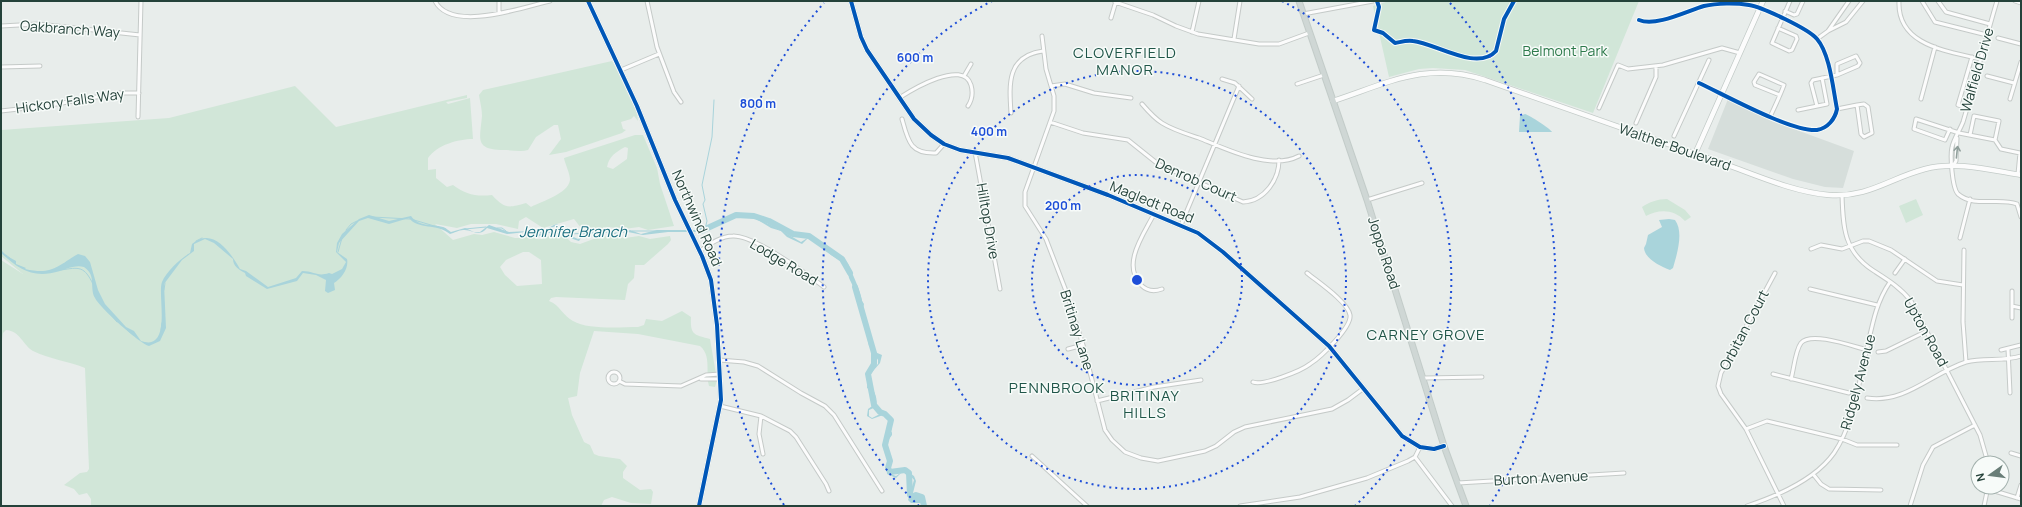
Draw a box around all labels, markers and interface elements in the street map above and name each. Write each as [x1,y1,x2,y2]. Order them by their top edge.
street label: Oakbranch Way [19,16,121,42]
street label: Walfield Drive [1955,25,1998,114]
park label: Belmont Park [1523,41,1608,60]
district label: CLOVERFIELD MANOR [1073,42,1177,80]
text: 600 m [897,49,933,66]
street label: Hickory Falls Way [14,83,126,118]
text: 800 m [740,95,776,112]
street label: Walther Boulevard [1617,118,1734,175]
text: 400 m [971,123,1007,140]
one-way arrow [1953,146,1960,159]
street label: Denrob Court [1152,153,1240,206]
street label: Northwind Road [668,167,727,269]
street label: Magledt Road [1107,176,1197,227]
street label: Hilltop Drive [972,181,1005,260]
text: 200 m [1045,197,1081,214]
street label: Joppa Road [1364,214,1405,291]
water label: Jennifer Branch [519,221,628,242]
street label: Lodge Road [747,234,822,289]
centre of rings [1130,273,1144,287]
street label: Orbitan Court [1714,286,1773,373]
street label: Britinay Lane [1056,287,1099,372]
street label: Upton Road [1900,294,1953,370]
district label: CARNEY GROVE [1367,324,1486,345]
street label: Ridgely Avenue [1836,332,1879,432]
district label: PENNBROOK [1009,377,1105,398]
district label: BRITINAY HILLS [1110,385,1180,423]
north arrow [1970,455,2010,495]
street label: Burton Avenue [1493,466,1589,489]
text: N [1972,472,1988,483]

